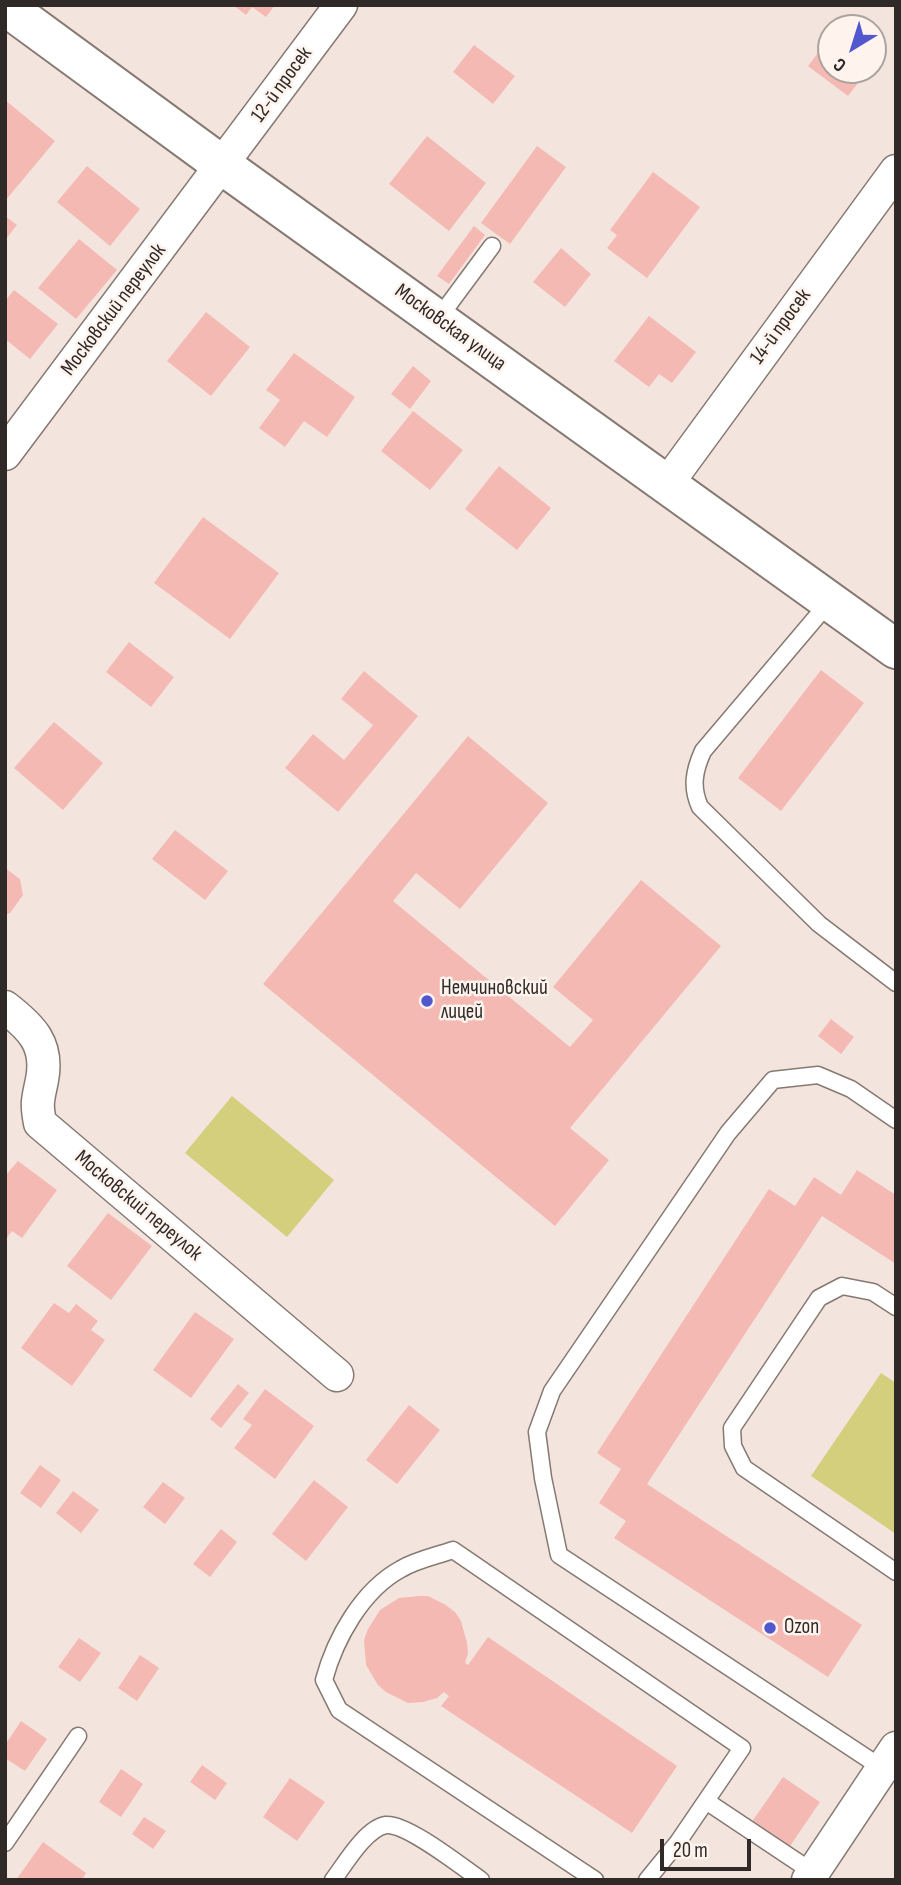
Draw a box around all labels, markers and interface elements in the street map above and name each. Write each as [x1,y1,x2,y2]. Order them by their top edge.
north arrow [817,14,887,84]
street label: 12-й просек [246,42,318,128]
text: С [829,52,851,76]
street label: Московский переулок [56,239,172,381]
street label: Московская улица [389,279,511,377]
street label: 14-й просек [745,284,817,370]
place label: Немчиновский лицей [441,976,548,1026]
marker: Немчиновский лицей [419,993,435,1009]
street label: Московский переулок [69,1145,207,1267]
place label: Ozon [784,1615,819,1641]
marker: Ozon [762,1620,778,1636]
scale bar [663,1826,754,1870]
text: 20 m [673,1838,708,1863]

